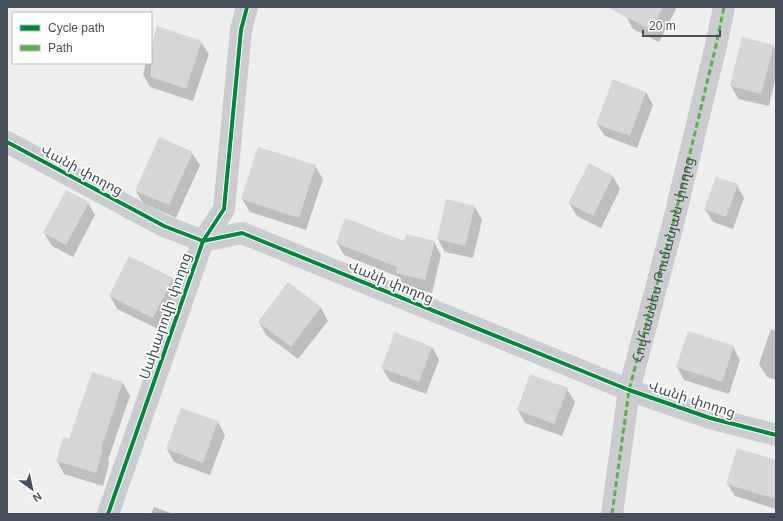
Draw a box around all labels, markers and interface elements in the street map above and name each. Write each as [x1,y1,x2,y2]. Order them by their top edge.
legend [12,12,152,64]
scale bar [643,12,720,38]
text: 20 m [649,19,676,33]
text: Cycle path [48,21,105,35]
text: Path [48,41,73,55]
street label: Վանի փողոց [38,142,126,198]
street label: Հովհաննես Թումանյան փողոց [629,155,697,364]
street label: Սախարովի փողոց [136,251,194,381]
street label: Վանի փողոց [346,258,436,306]
street label: Վանի փողոց [646,377,738,421]
north arrow [12,469,52,509]
text: N [31,490,44,505]

